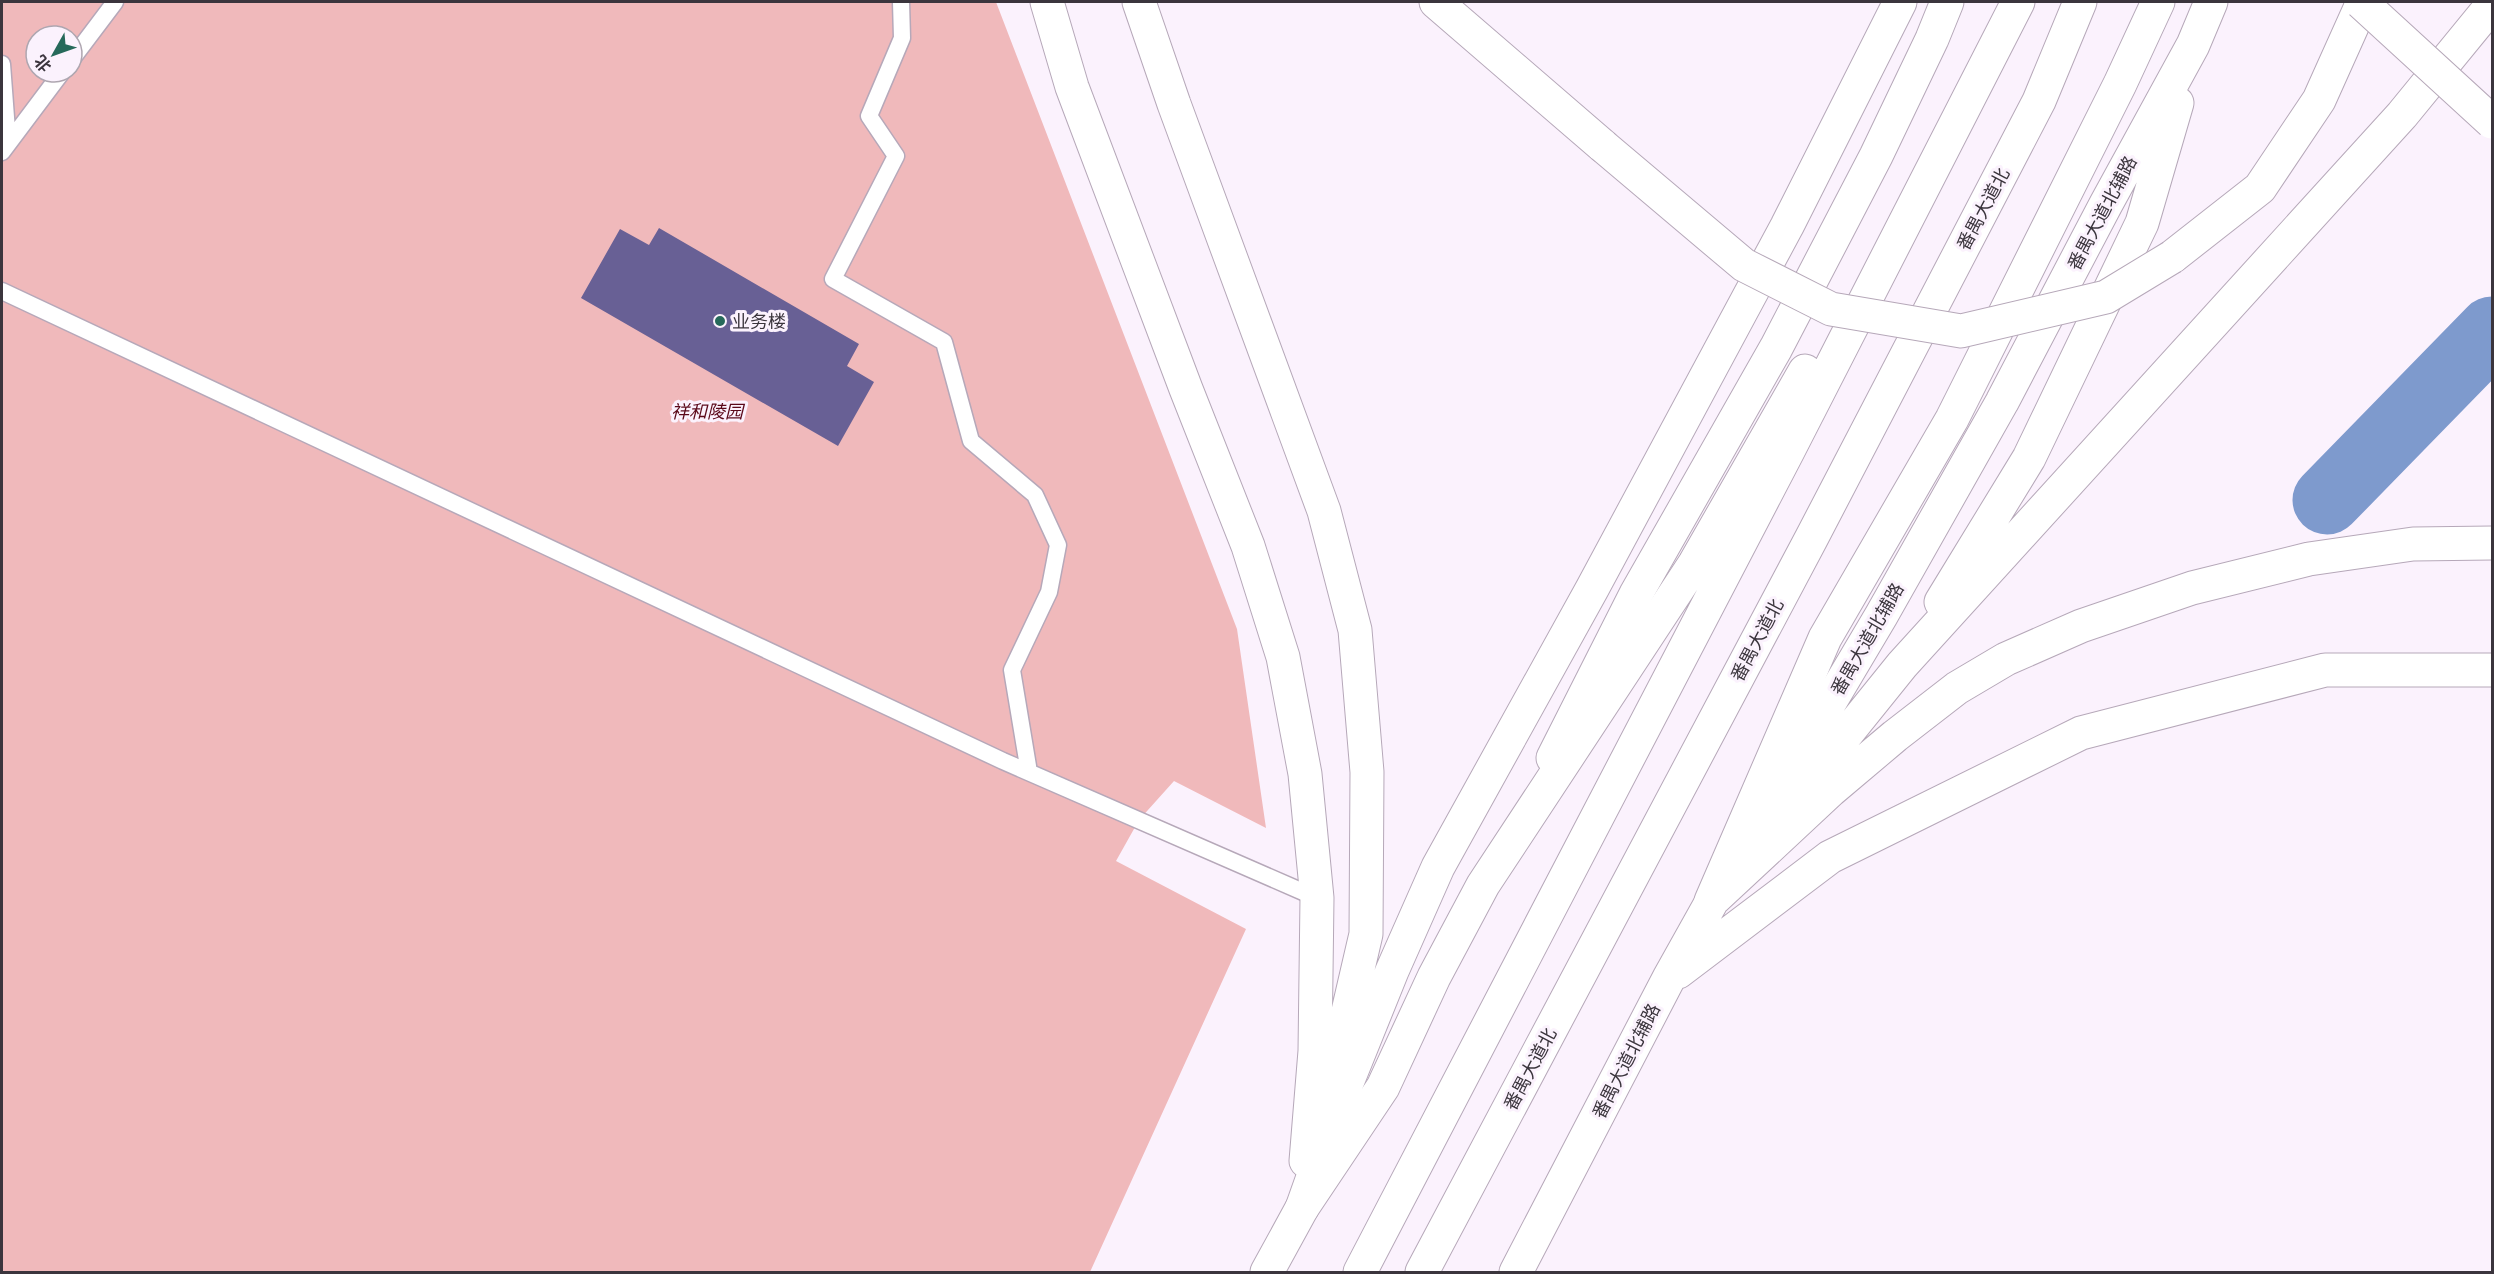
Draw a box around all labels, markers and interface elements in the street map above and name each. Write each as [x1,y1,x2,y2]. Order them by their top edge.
north arrow [24,24,84,84]
text: 北 [30,51,55,76]
street label: 番禺大道北辅路 [2062,152,2142,274]
street label: 番禺大道北 [1952,164,2014,254]
place label: 业务楼 [732,310,786,333]
marker: 业务楼 [713,314,727,328]
park label: 祥和陵园 [671,400,746,423]
street label: 番禺大道北辅路 [1826,579,1908,699]
street label: 番禺大道北 [1726,595,1788,685]
street label: 番禺大道北辅路 [1587,1000,1665,1122]
street label: 番禺大道北 [1499,1024,1561,1114]

